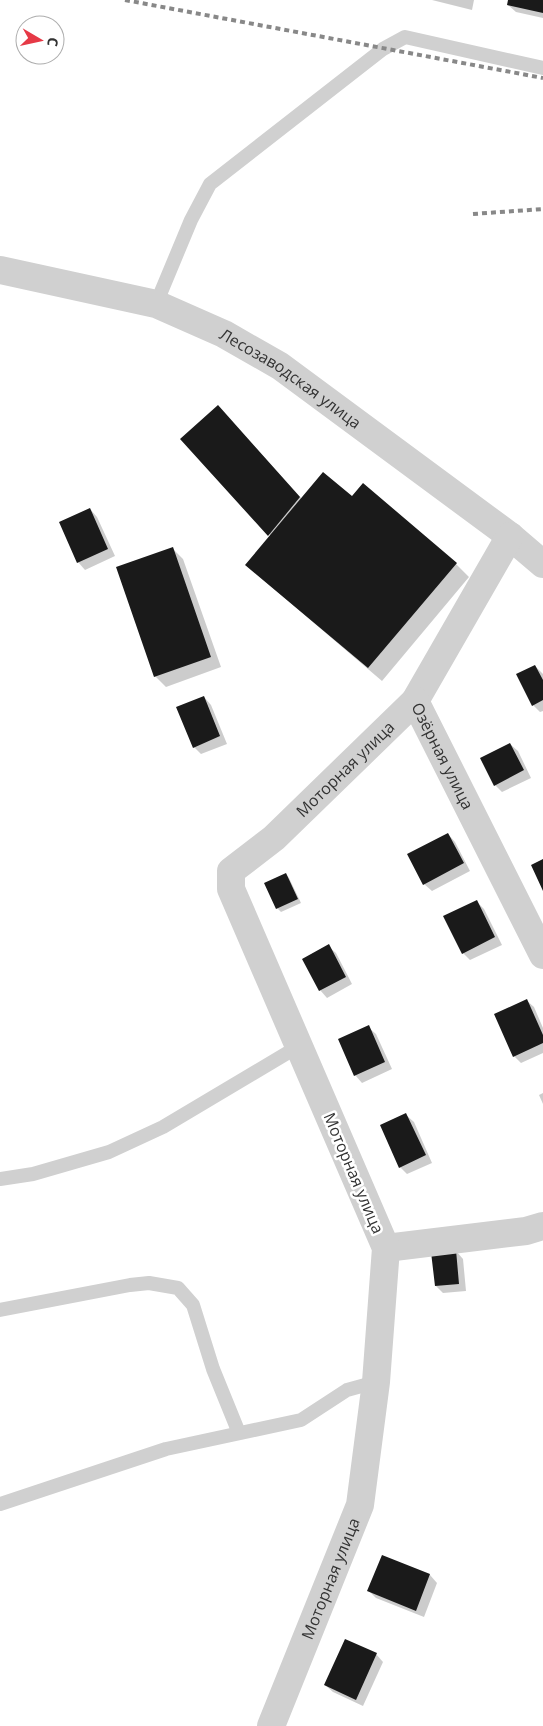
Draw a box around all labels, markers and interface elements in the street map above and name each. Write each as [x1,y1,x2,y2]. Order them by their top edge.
north arrow [15,15,65,65]
text: С [43,36,63,48]
street label: Лесозаводская улица [216,323,366,433]
street label: Озёрная улица [407,699,479,813]
street label: Моторная улица [291,716,399,822]
street label: Моторная улица [319,1109,389,1237]
street label: Моторная улица [296,1514,365,1643]

